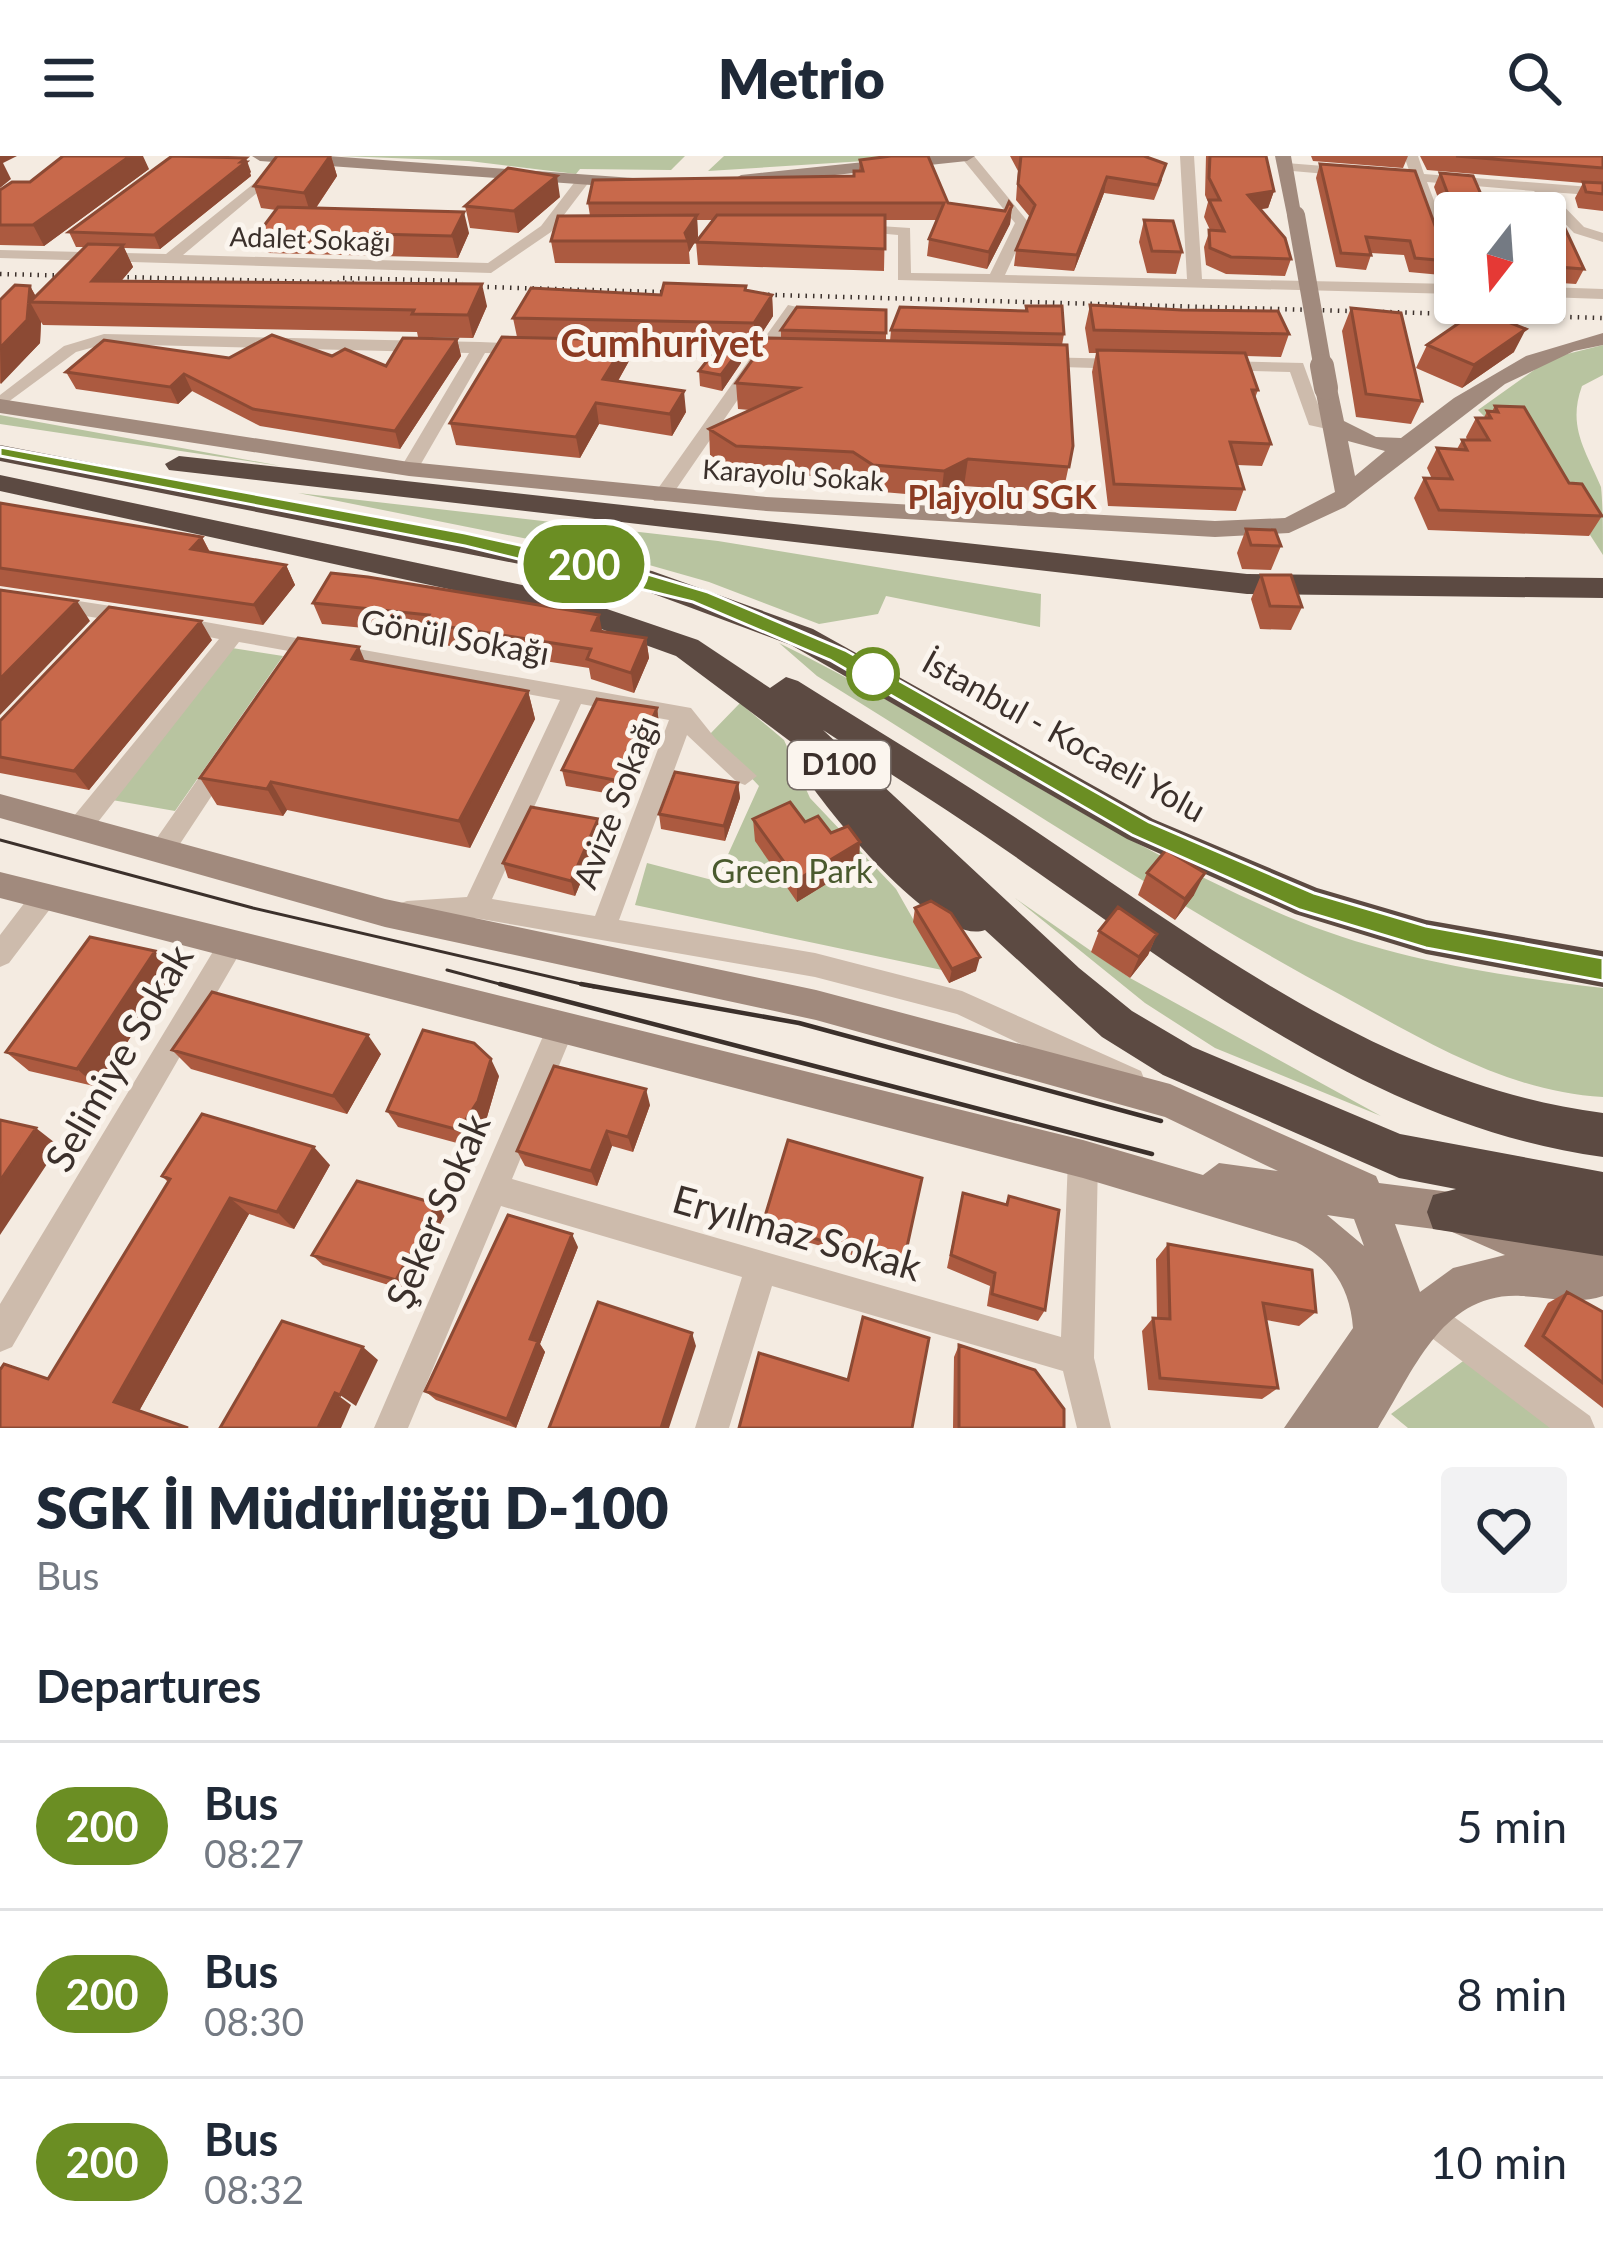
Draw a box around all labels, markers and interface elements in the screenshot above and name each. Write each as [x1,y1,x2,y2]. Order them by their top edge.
icon: menu [36,45,102,111]
icon: search [1501,45,1567,111]
text: Metrio [718,46,885,111]
north arrow [1434,192,1566,324]
map controls [1434,192,1566,324]
street label: Adalet Sokağı [229,219,391,258]
district label: Cumhuriyet [560,319,764,365]
street label: Karayolu Sokak [701,452,885,497]
district label: Plajyolu SGK [907,476,1097,516]
line badge: 200 [515,525,653,603]
text: 200 [547,539,621,589]
street label: Gönül Sokağı [358,600,552,672]
street label: İstanbul - Kocaeli Yolu [916,641,1213,829]
unlabelled marker [848,649,898,699]
street label: Avize Sokağı [564,710,666,893]
road number: D100 [788,741,890,789]
park label: Green Park [711,850,873,890]
street label: Selimiye Sokak [35,936,202,1179]
street label: Şeker Sokak [376,1106,499,1315]
street label: Eryılmaz Sokak [668,1175,927,1289]
button: heart [1441,1467,1567,1593]
text: SGK İl Müdürlüğü D-100 [36,1473,668,1541]
text: Bus [36,1552,99,1598]
text: Departures [36,1659,261,1713]
text: Bus [204,1776,278,1830]
text: 5 min [1456,1799,1567,1853]
text: 200 [65,1801,139,1851]
text: 08:27 [204,1830,304,1876]
text: Bus [204,1944,278,1998]
text: 8 min [1456,1967,1567,2021]
text: 200 [65,1969,139,2019]
text: 08:30 [204,1998,304,2044]
text: Bus [204,2112,278,2166]
text: 10 min [1430,2135,1567,2189]
text: 200 [65,2137,139,2187]
text: 08:32 [204,2166,304,2212]

